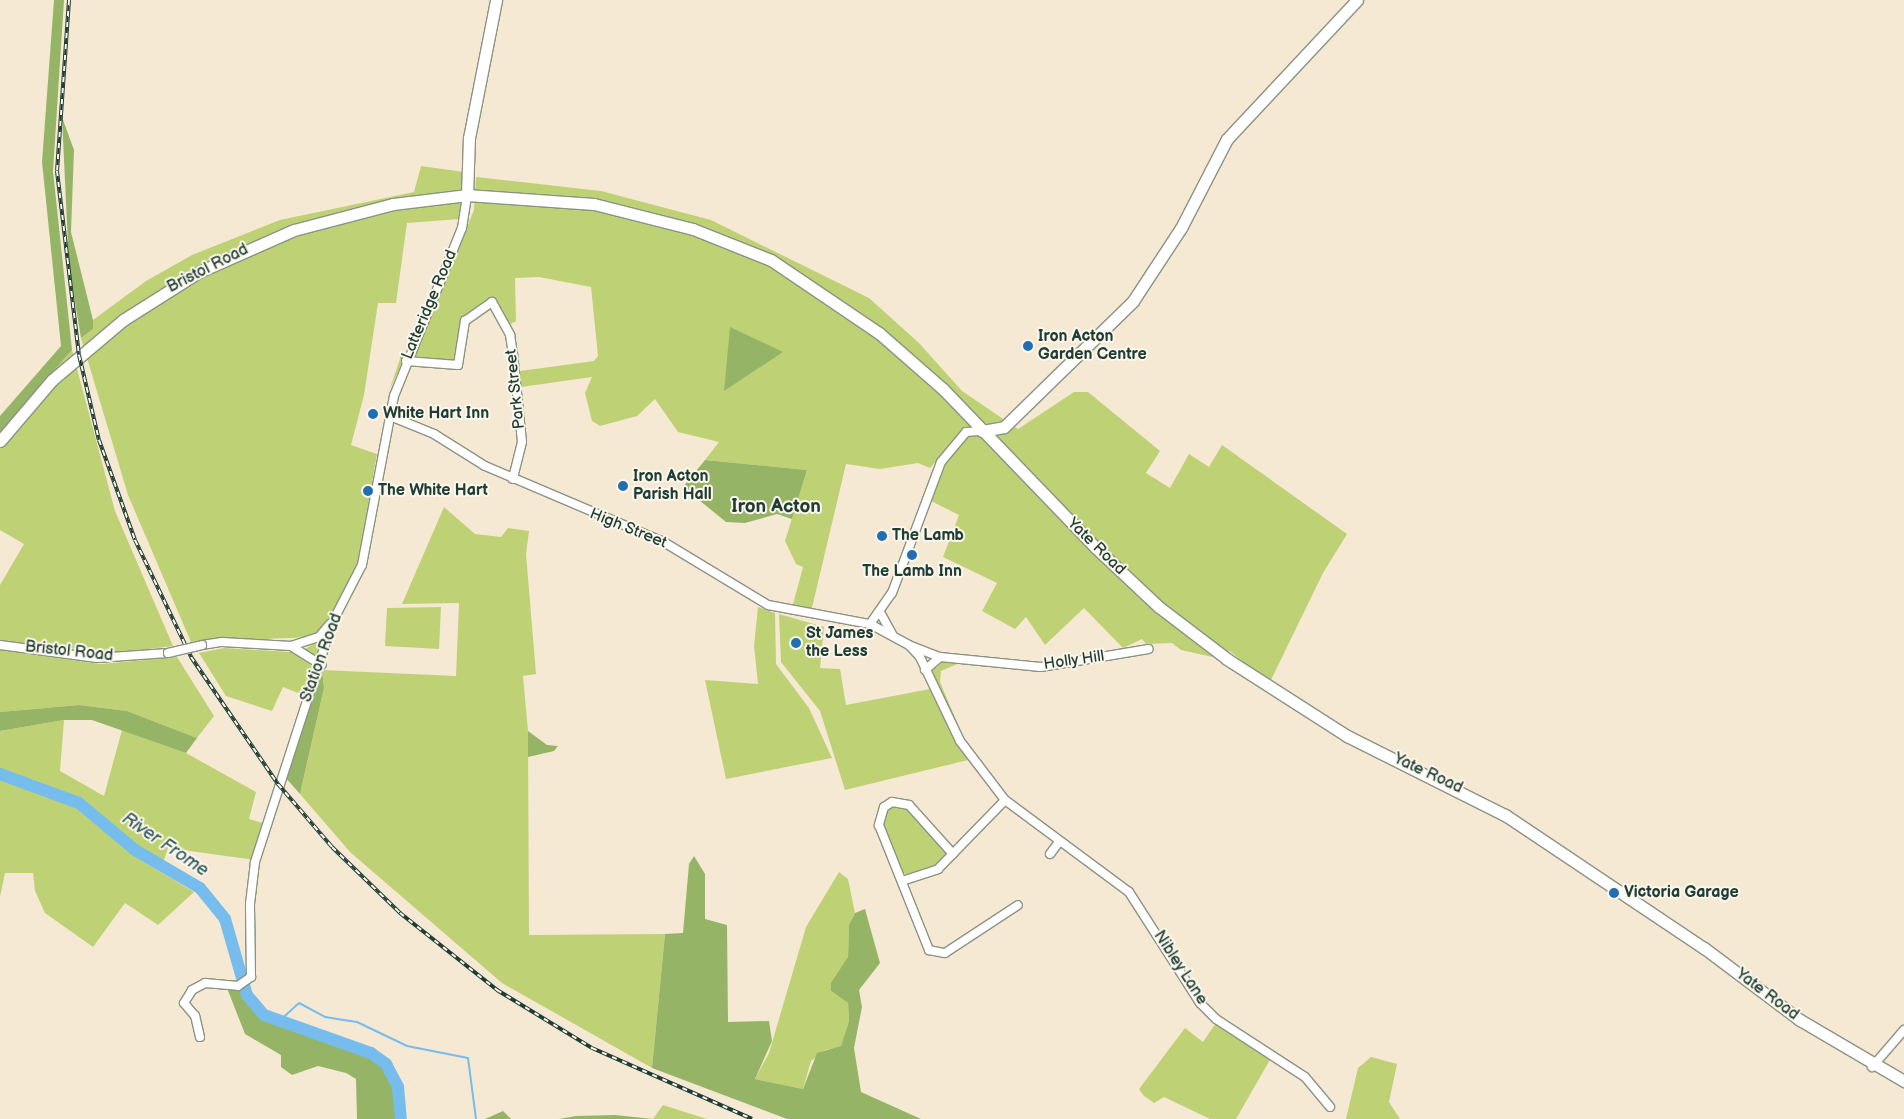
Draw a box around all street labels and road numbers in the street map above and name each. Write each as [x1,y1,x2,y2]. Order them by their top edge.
street label: Bristol Road [164,240,252,298]
street label: Latteridge Road [398,247,462,363]
street label: Park Street [502,348,530,430]
street label: High Street [586,505,670,553]
street label: Yate Road [1063,514,1129,580]
street label: Station Road [297,611,347,705]
street label: Bristol Road [24,638,114,666]
street label: Holly Hill [1042,647,1106,675]
street label: Yate Road [1390,750,1466,798]
street label: Nibley Lane [1149,927,1211,1009]
street label: Yate Road [1732,965,1802,1025]

